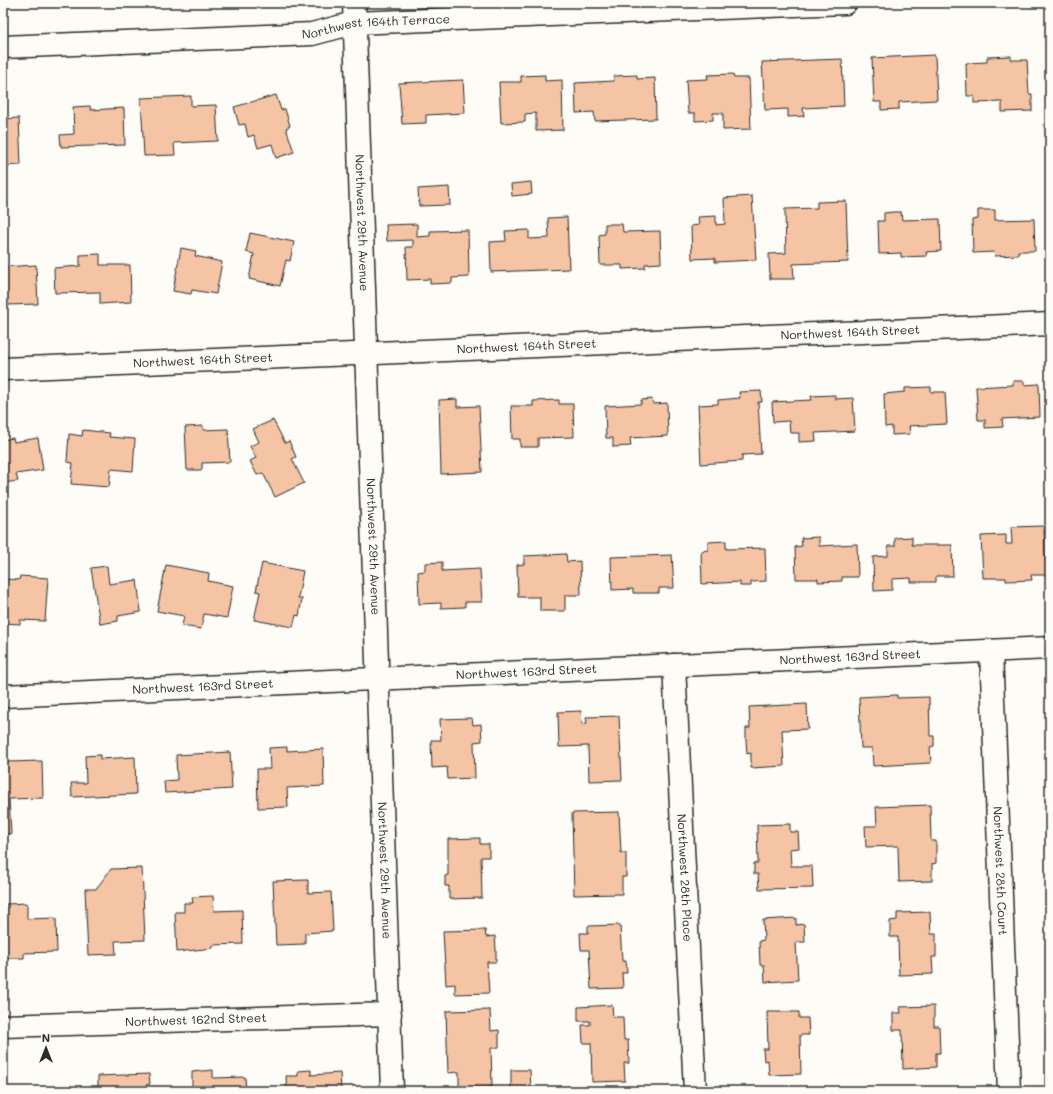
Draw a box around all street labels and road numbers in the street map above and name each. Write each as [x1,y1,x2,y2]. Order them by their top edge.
street label: Northwest 164th Terrace [302,10,450,41]
street label: Northwest 29th Avenue [352,154,373,292]
street label: Northwest 164th Street [780,321,920,343]
street label: Northwest 164th Street [456,335,597,356]
street label: Northwest 164th Street [133,348,273,370]
street label: Northwest 29th Avenue [364,478,384,615]
street label: Northwest 163rd Street [779,645,921,667]
street label: Northwest 163rd Street [456,660,597,682]
street label: Northwest 163rd Street [132,675,274,697]
street label: Northwest 29th Avenue [375,802,396,939]
street label: Northwest 28th Court [990,806,1012,936]
street label: Northwest 28th Place [674,813,697,942]
street label: Northwest 162nd Street [125,1009,267,1029]

